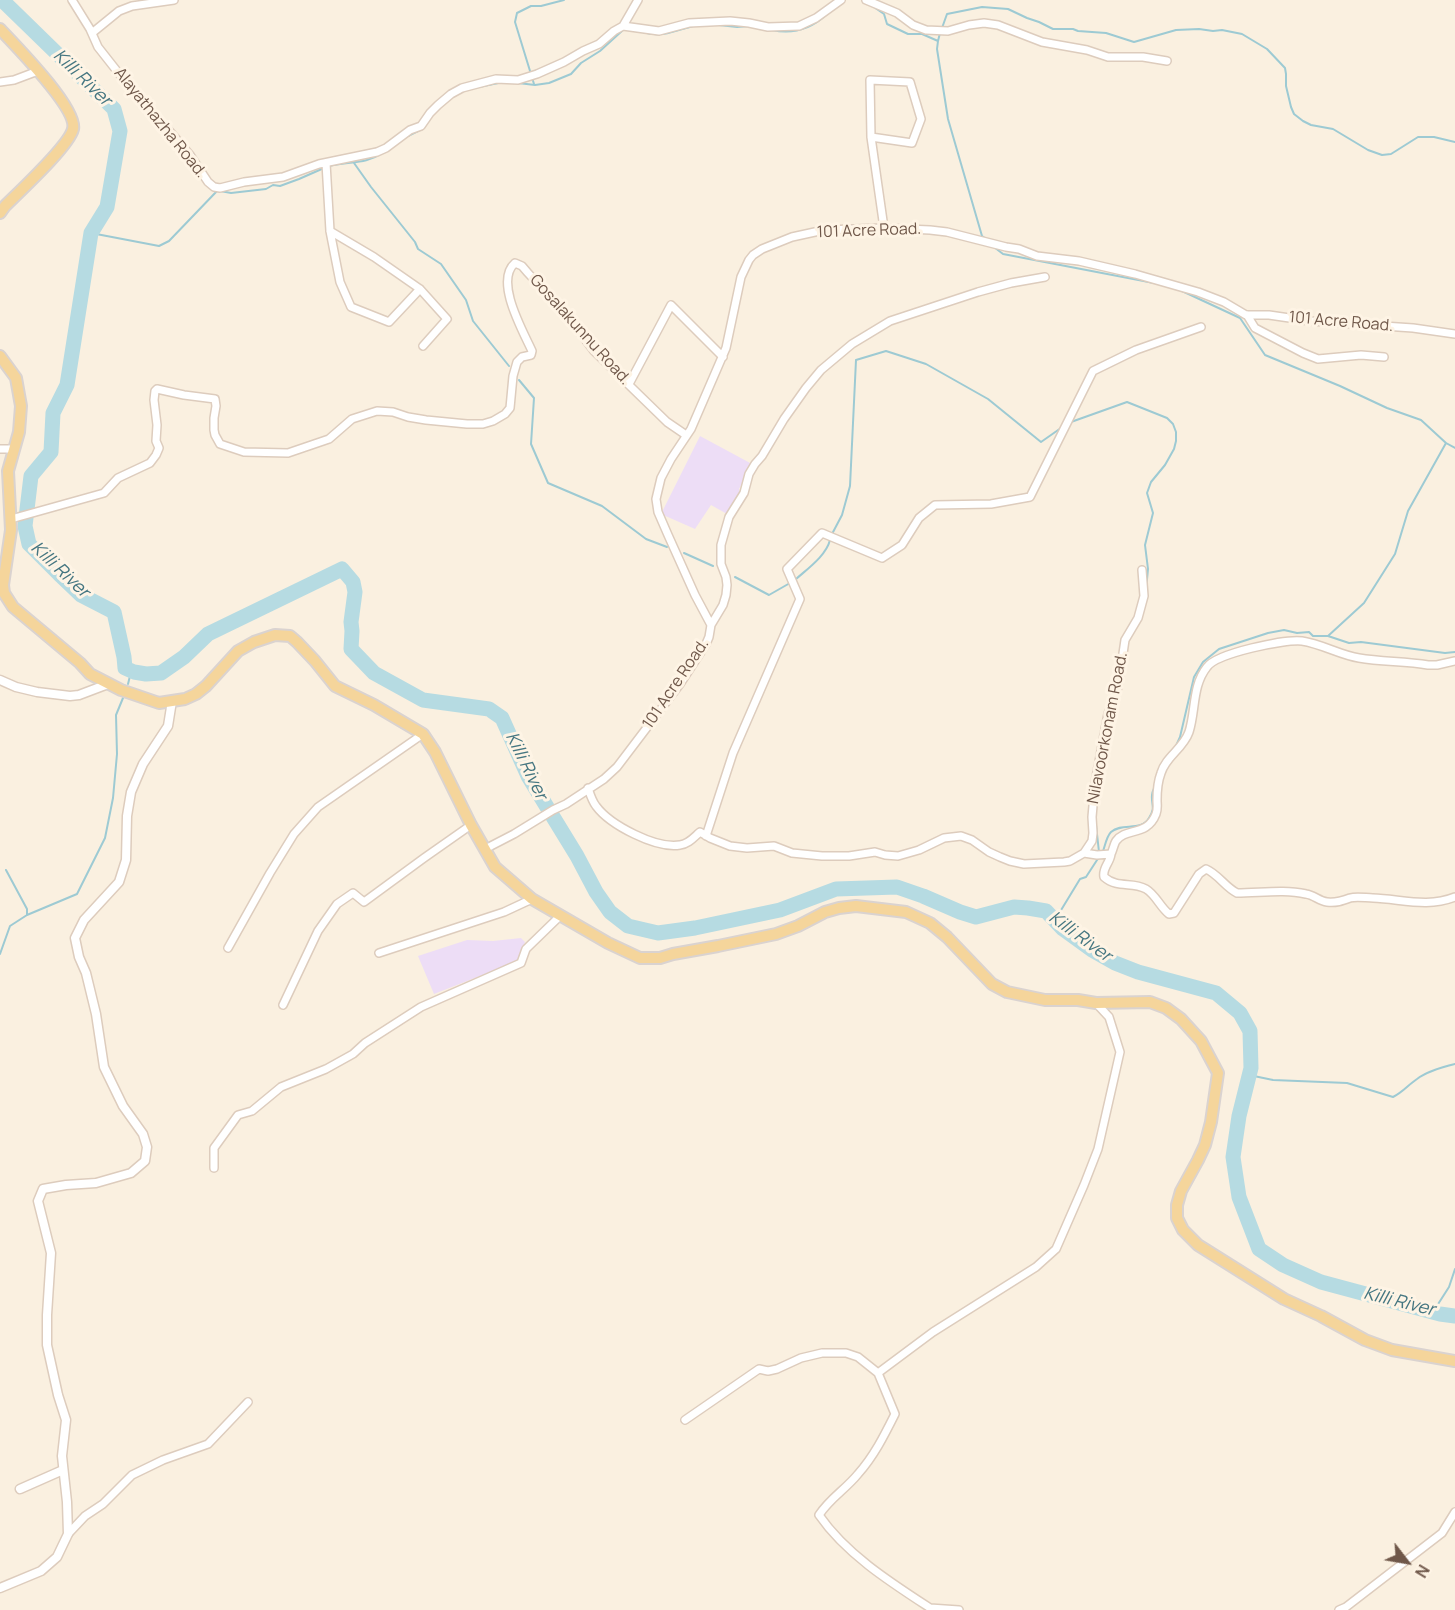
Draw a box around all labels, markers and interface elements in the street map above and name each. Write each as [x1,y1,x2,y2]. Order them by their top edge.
water label: Killi River [48,45,116,111]
street label: Alayathazha Road. [110,64,210,182]
street label: 101 Acre Road. [816,220,922,242]
street label: Gosalakunnu Road. [525,271,635,389]
street label: 101 Acre Road. [1288,308,1394,336]
water label: Killi River [26,537,94,603]
street label: 101 Acre Road. [639,635,713,733]
street label: Nilavoorkonam Road. [1084,651,1132,805]
water label: Killi River [500,729,552,803]
water label: Killi River [1044,907,1116,967]
water label: Killi River [1361,1283,1437,1321]
north arrow [1377,1532,1437,1592]
text: N [1410,1561,1435,1582]

